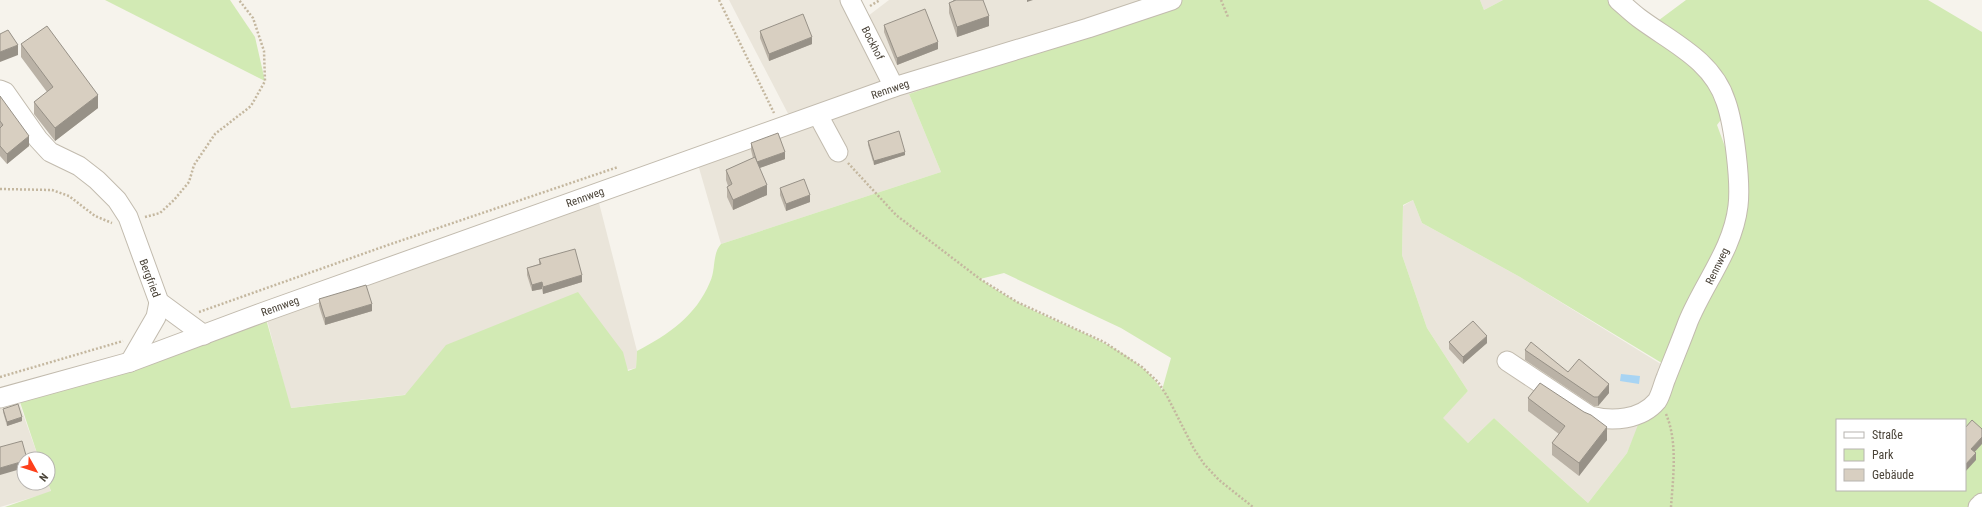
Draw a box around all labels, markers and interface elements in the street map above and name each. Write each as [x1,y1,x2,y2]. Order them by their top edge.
street label: Bockhof [859,24,887,63]
street label: Rennweg [869,77,911,102]
street label: Rennweg [564,185,606,210]
street label: Rennweg [1703,246,1732,287]
street label: Bergfried [136,257,163,299]
street label: Rennweg [259,294,301,319]
legend [1836,419,1966,491]
text: Straße [1872,428,1903,442]
text: Park [1872,448,1894,462]
north arrow [16,451,56,491]
text: Gebäude [1872,468,1914,482]
text: N [36,470,51,484]

